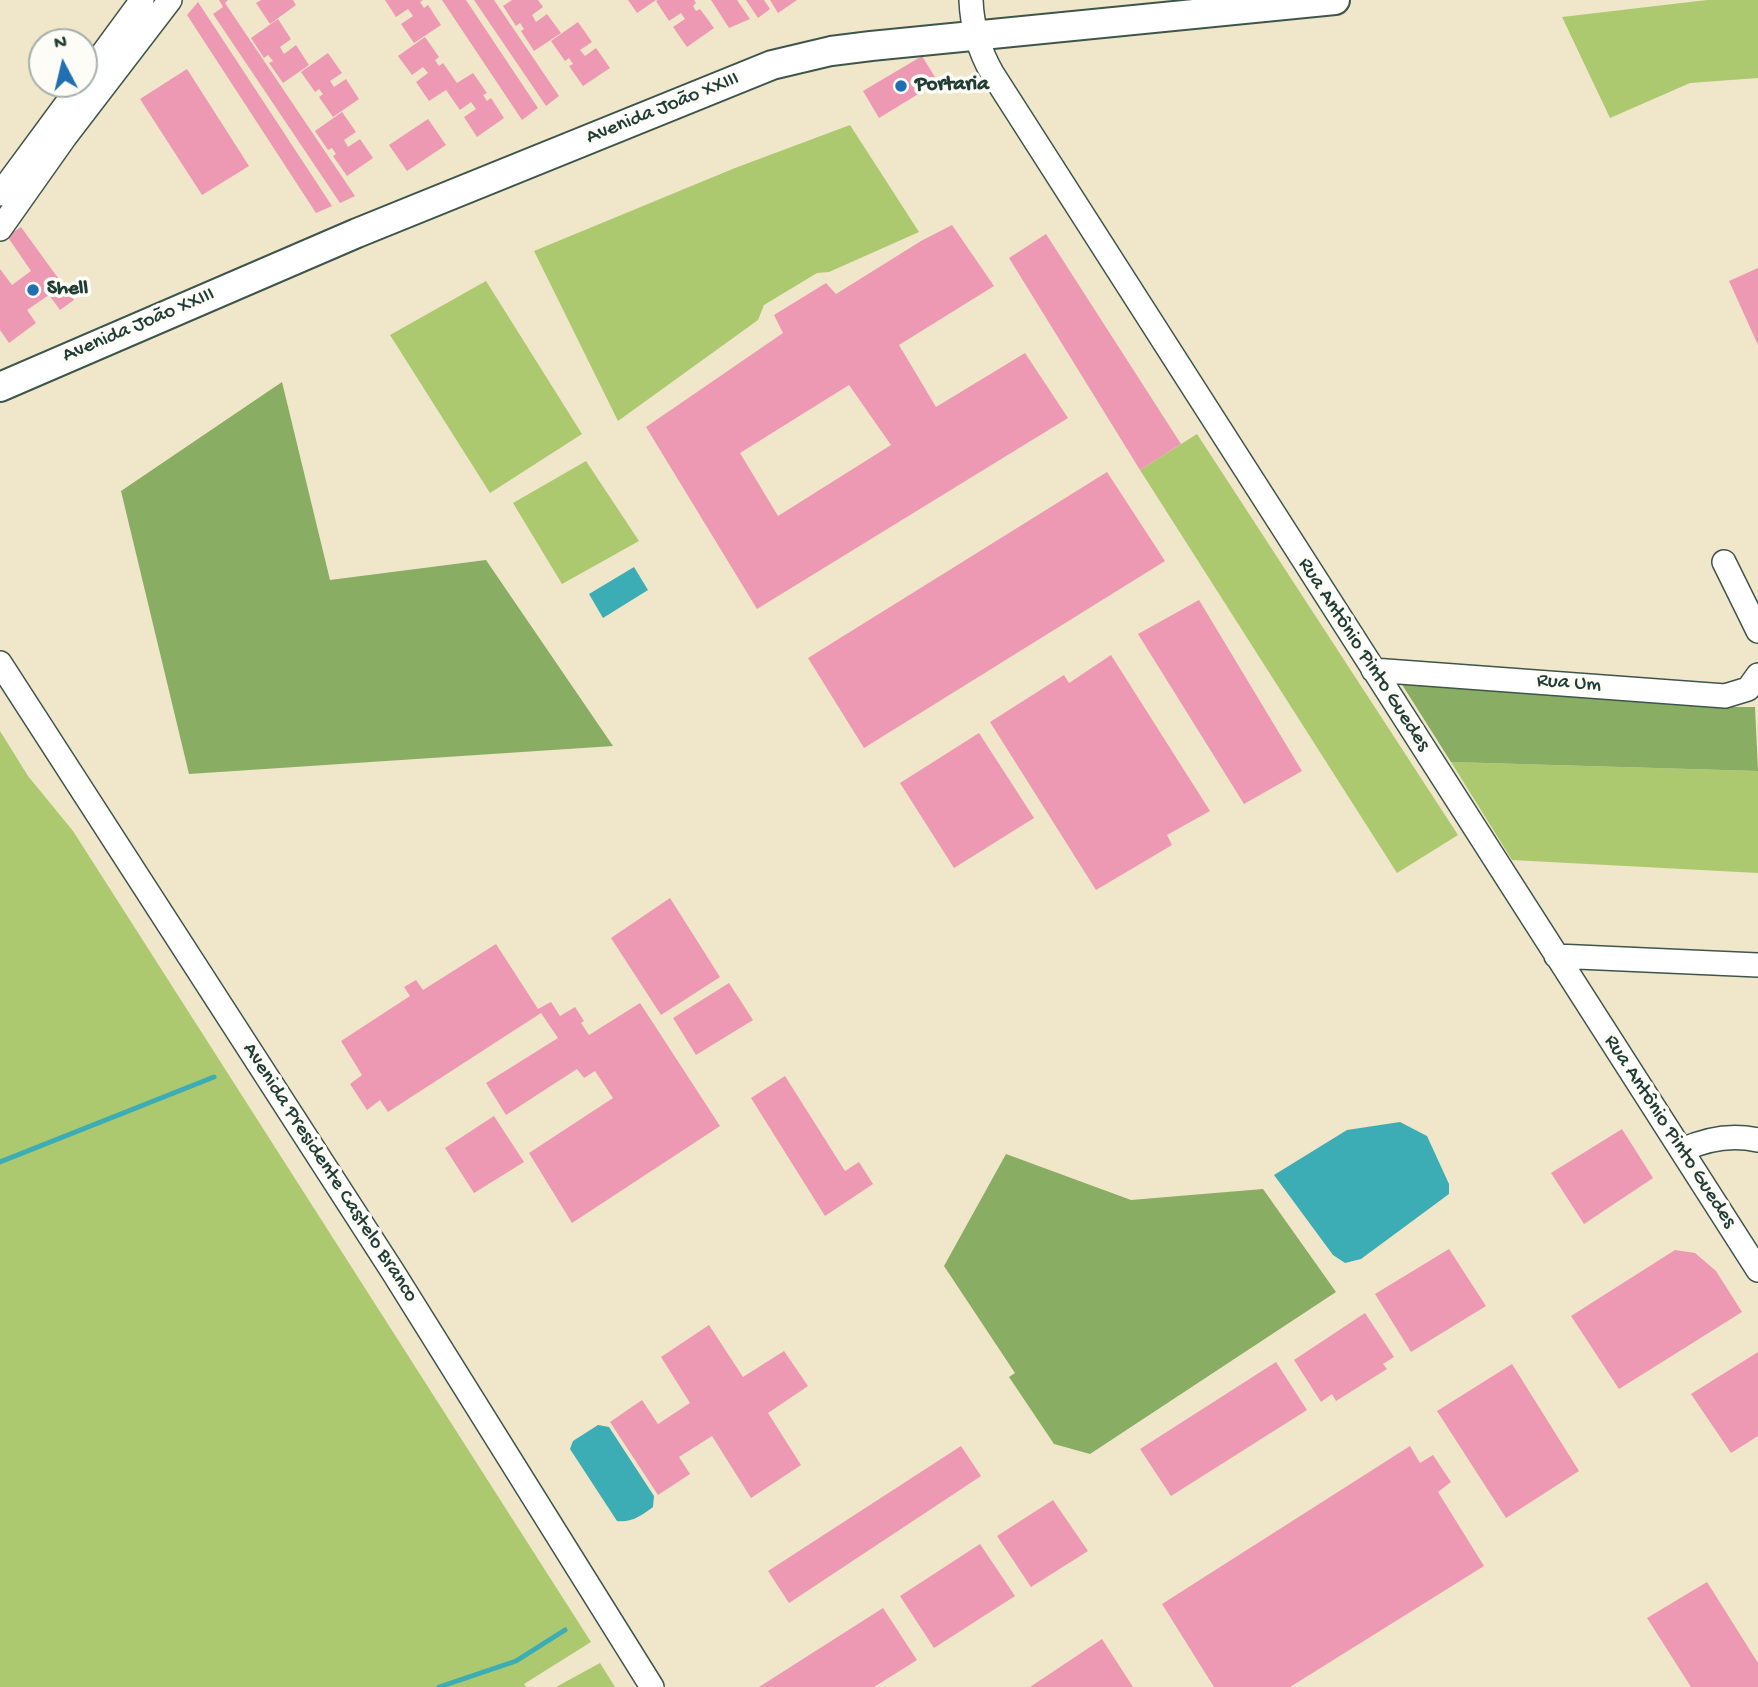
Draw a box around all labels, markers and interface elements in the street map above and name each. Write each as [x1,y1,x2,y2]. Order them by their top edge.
north arrow [28,28,98,98]
text: N [53,31,68,56]
street label: Avenida João XXIII [583,67,743,151]
place label: Portaria [915,73,989,99]
marker: Portaria [893,78,909,94]
place label: Shell [47,277,88,303]
marker: Shell [25,282,41,298]
street label: Avenida João XXIII [59,283,219,369]
street label: Rua Antônio Pinto Guedes [1291,554,1435,756]
street label: Rua Um [1536,669,1602,699]
street label: Rua Antônio Pinto Guedes [1597,1031,1741,1233]
street label: Avenida Presidente Castelo Branco [236,1039,422,1307]

